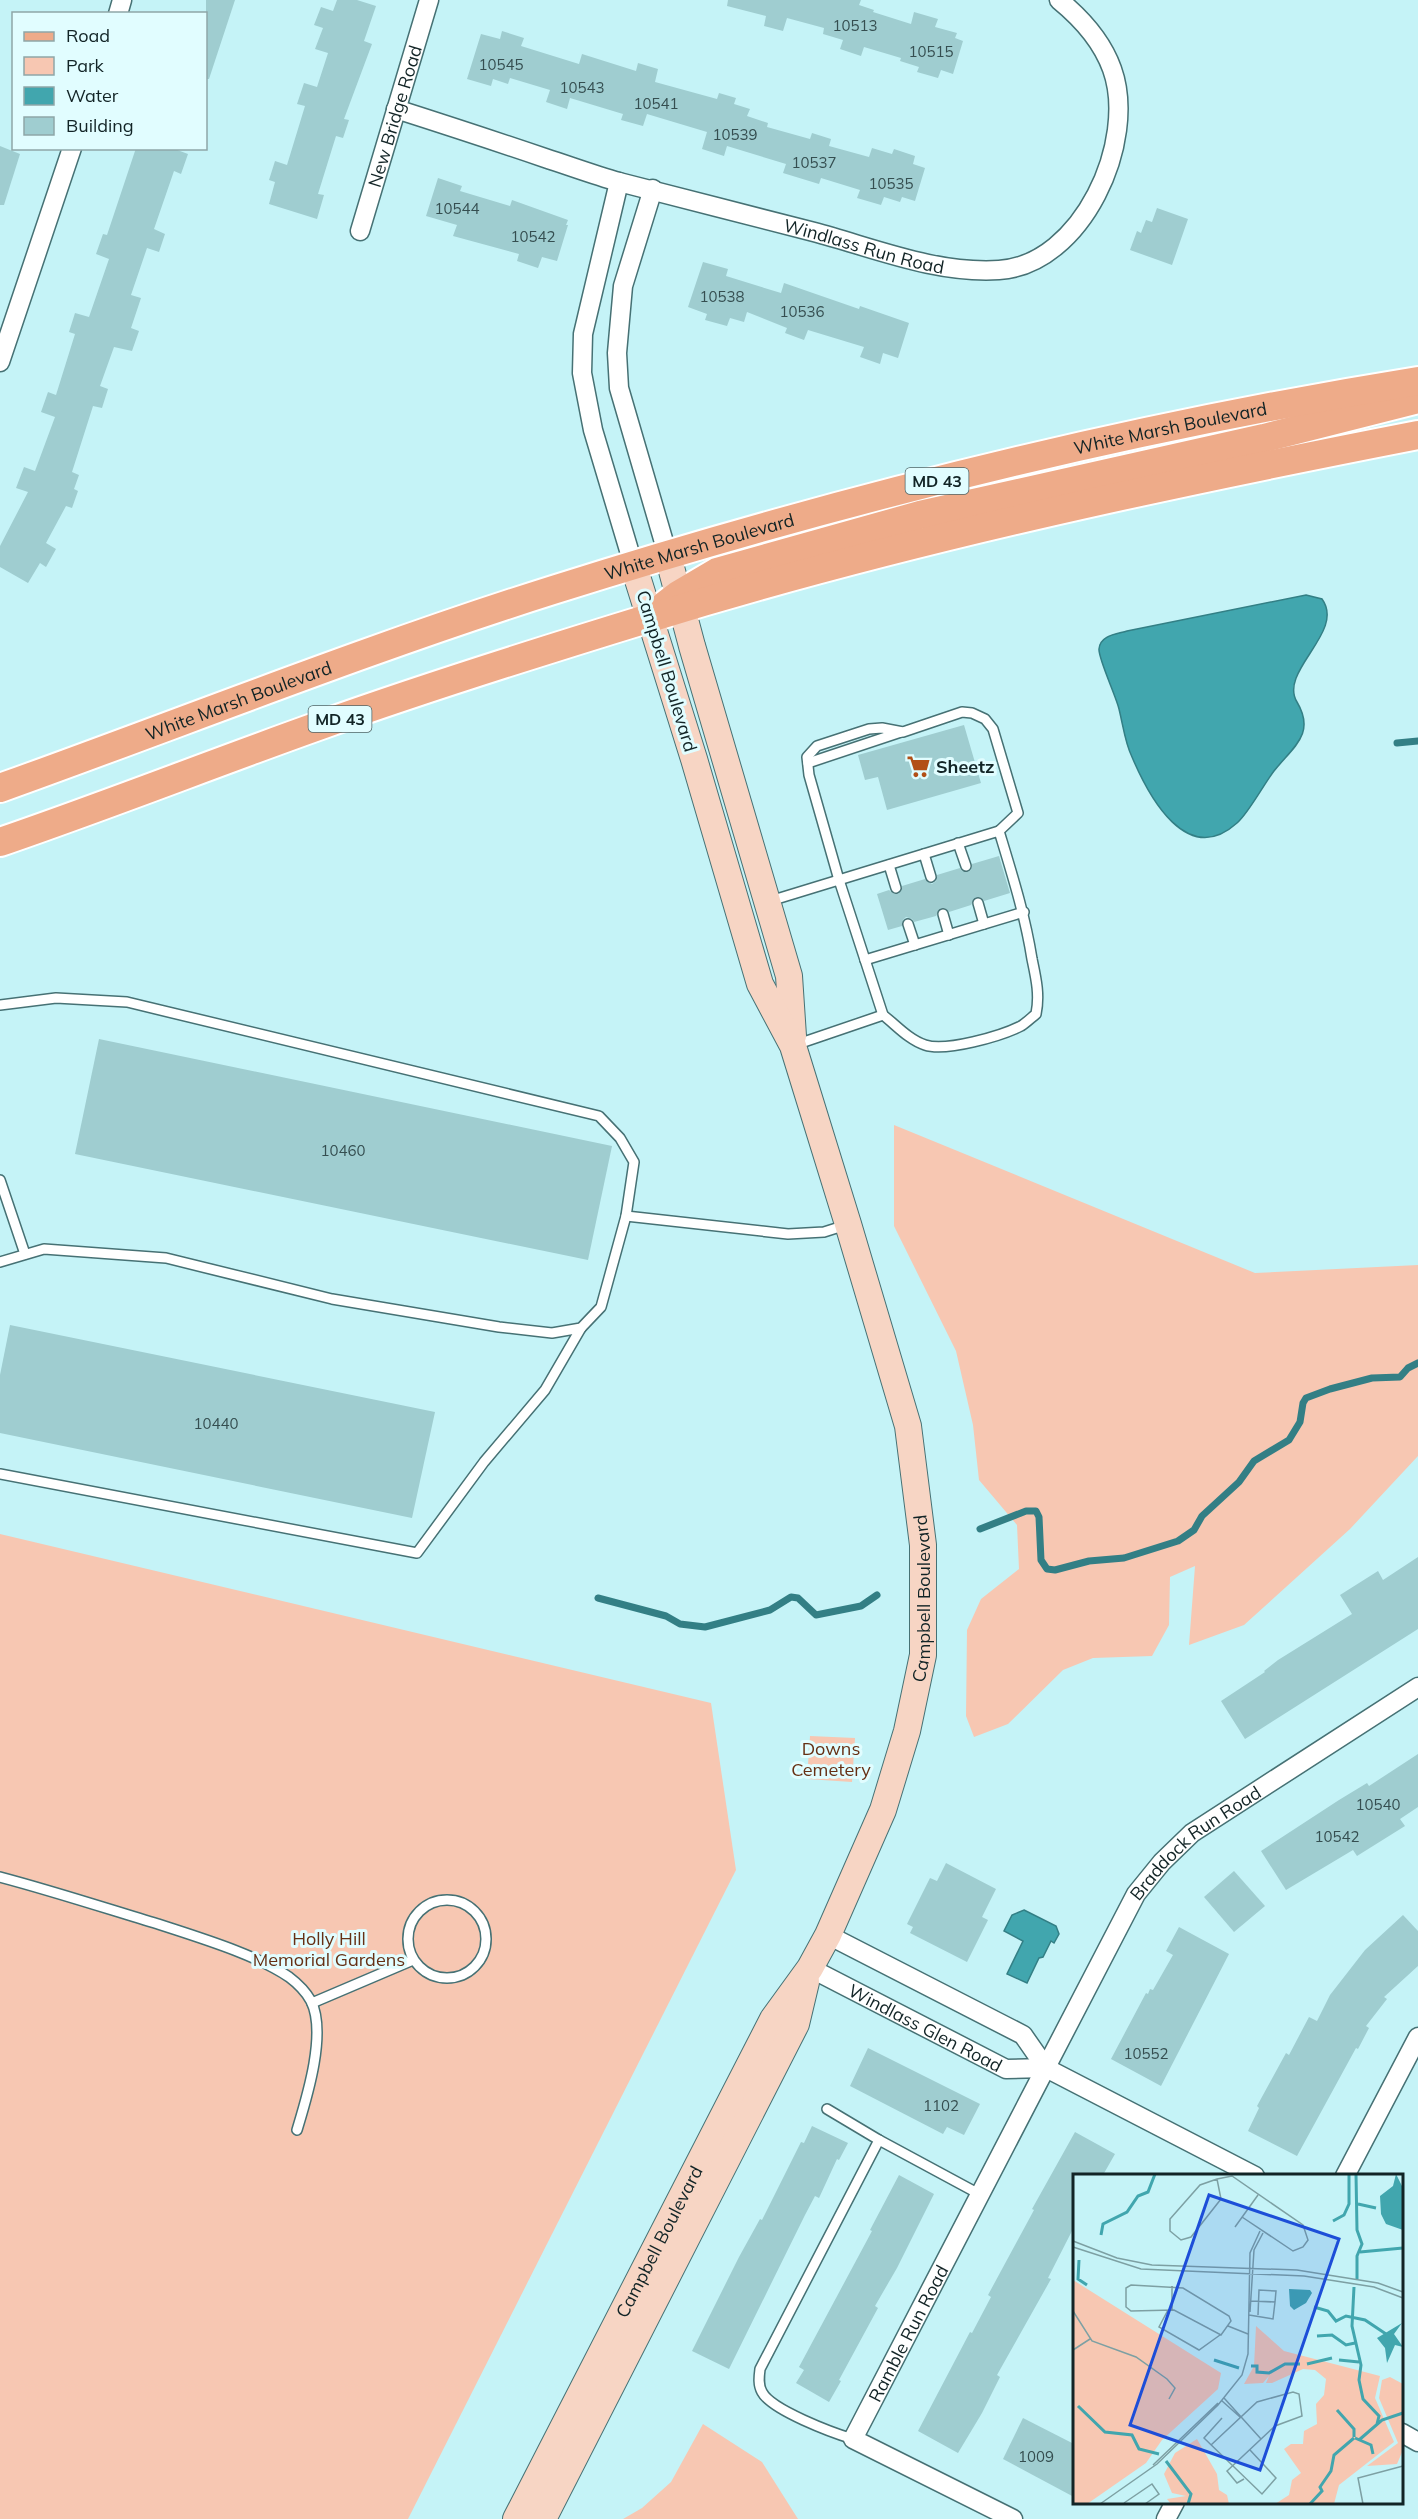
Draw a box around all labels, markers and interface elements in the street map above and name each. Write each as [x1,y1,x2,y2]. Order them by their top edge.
legend [12,12,207,150]
house number: 10513 [832,16,878,35]
text: Road [66,24,110,47]
street label: New Bridge Road [362,42,426,190]
house number: 10515 [908,42,954,61]
text: Park [66,54,105,77]
house number: 10545 [478,55,524,74]
house number: 10543 [559,78,605,97]
text: Water [66,84,119,107]
house number: 10541 [633,94,679,113]
text: Building [66,114,134,137]
house number: 10539 [712,125,758,144]
house number: 10537 [791,153,837,172]
house number: 10535 [868,174,914,193]
house number: 10544 [434,199,480,218]
street label: Windlass Run Road [781,213,946,278]
house number: 10542 [510,227,556,246]
house number: 10538 [699,287,745,306]
house number: 10536 [779,302,825,321]
street label: White Marsh Boulevard [1071,396,1269,459]
road number: MD 43 [906,468,968,494]
street label: White Marsh Boulevard [601,508,797,585]
street label: Campbell Boulevard [632,588,702,754]
street label: White Marsh Boulevard [142,655,335,745]
road number: MD 43 [308,706,372,732]
supermarket icon: Sheetz [905,753,931,779]
place label: Sheetz [936,755,994,778]
house number: 10460 [320,1141,366,1160]
house number: 10440 [193,1414,239,1433]
street label: Campbell Boulevard [906,1514,935,1684]
park label: Downs Cemetery [791,1737,871,1781]
street label: Braddock Run Road [1124,1780,1265,1905]
house number: 10540 [1355,1795,1401,1814]
house number: 10542 [1314,1827,1360,1846]
park label: Holly Hill Memorial Gardens [253,1927,405,1971]
street label: Windlass Glen Road [845,1978,1006,2077]
house number: 10552 [1123,2044,1169,2063]
house number: 1102 [923,2096,959,2115]
street label: Campbell Boulevard [610,2162,707,2321]
inset map [1073,2174,1403,2504]
street label: Ramble Run Road [863,2261,953,2406]
house number: 1009 [1018,2447,1054,2466]

